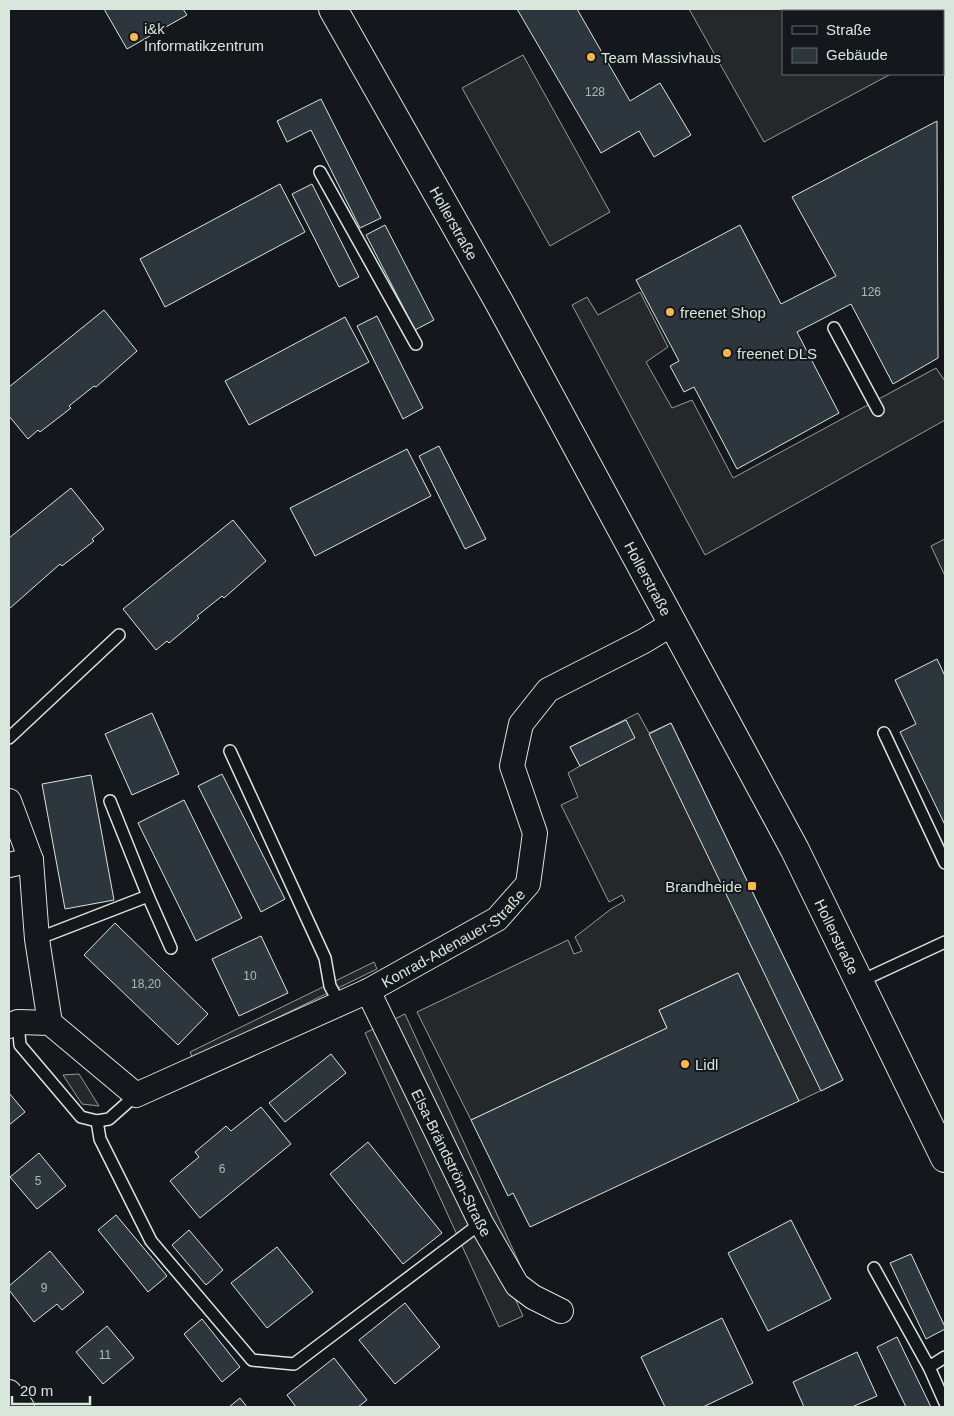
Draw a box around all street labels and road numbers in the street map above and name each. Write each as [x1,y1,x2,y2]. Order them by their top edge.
street label: Hollerstraße [427,183,482,263]
street label: Hollerstraße [621,538,675,618]
street label: Konrad-Adenauer-Straße [378,885,528,990]
street label: Hollerstraße [812,896,863,977]
street label: Elsa-Brändström-Straße [409,1086,495,1239]

